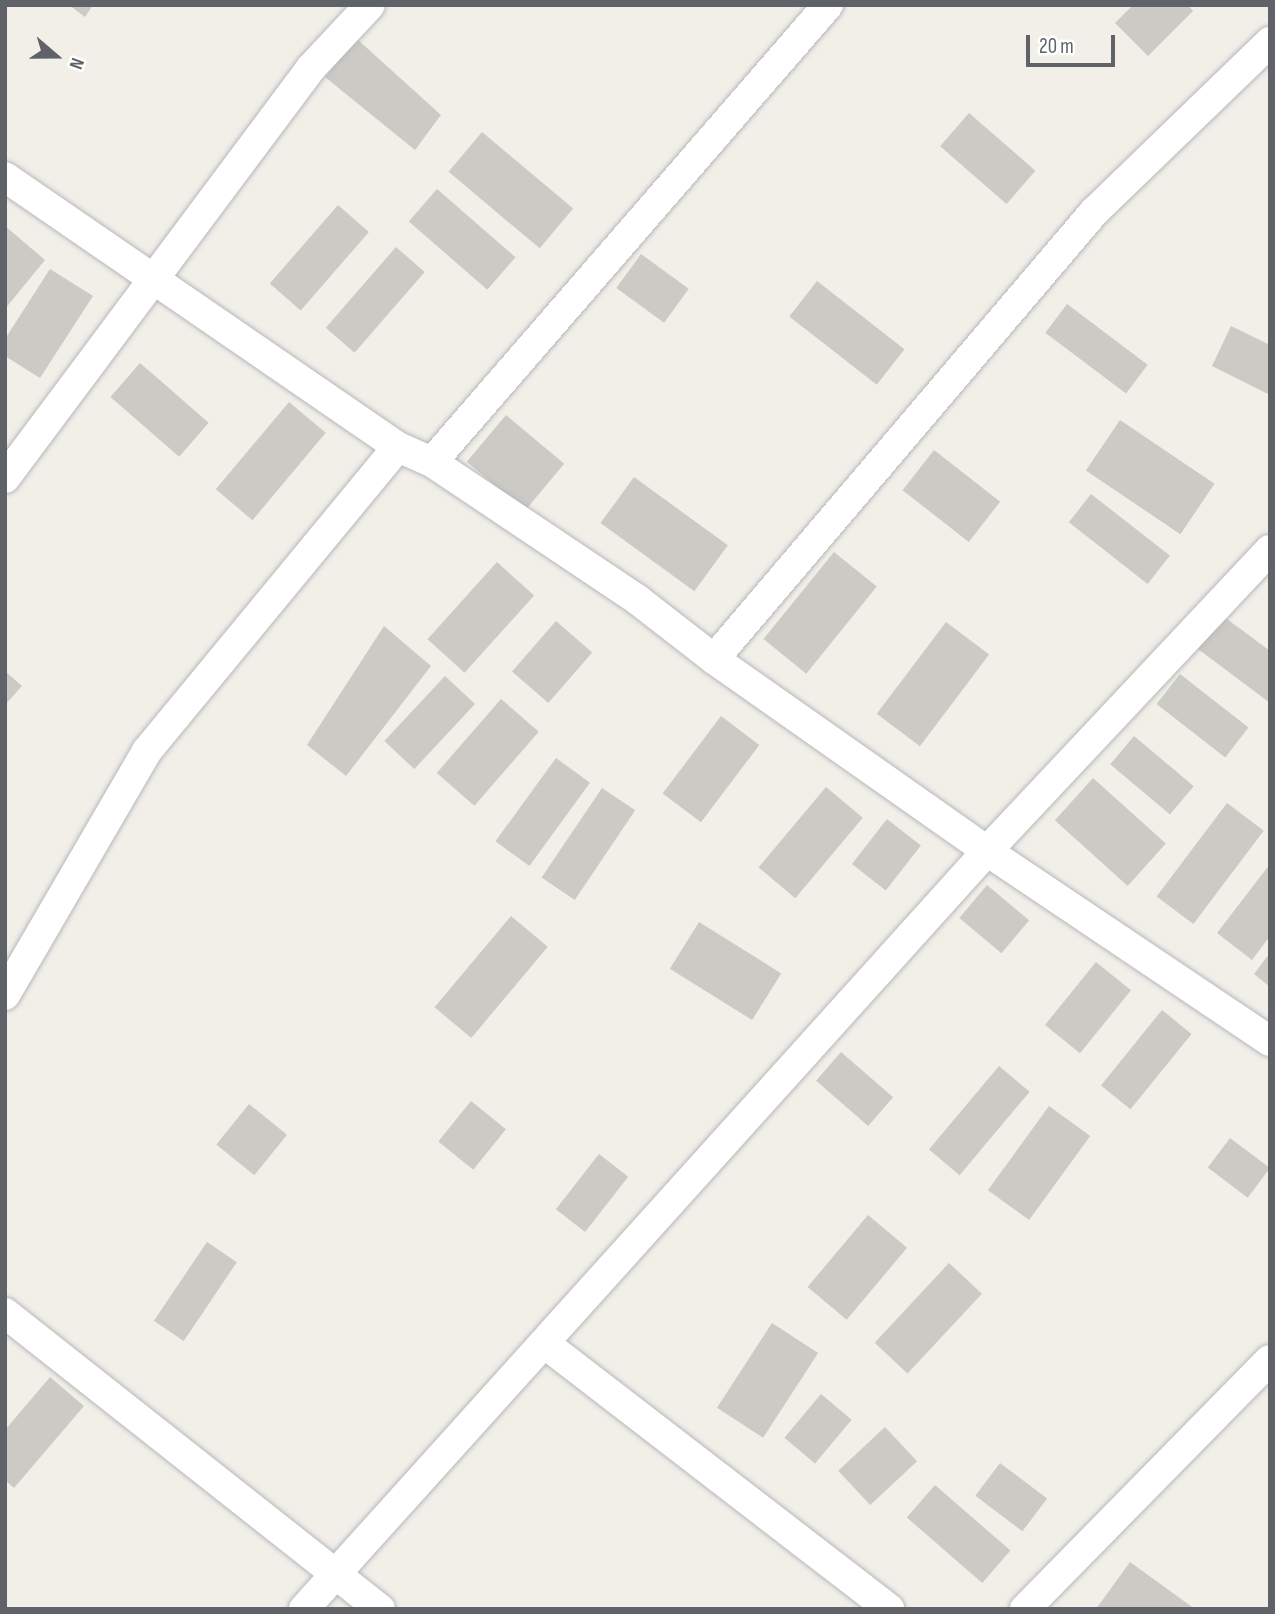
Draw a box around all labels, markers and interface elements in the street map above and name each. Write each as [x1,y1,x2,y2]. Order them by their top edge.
north arrow [21,21,91,91]
scale bar [1030,21,1119,65]
text: 20 m [1039,34,1074,59]
text: N [64,55,89,72]

